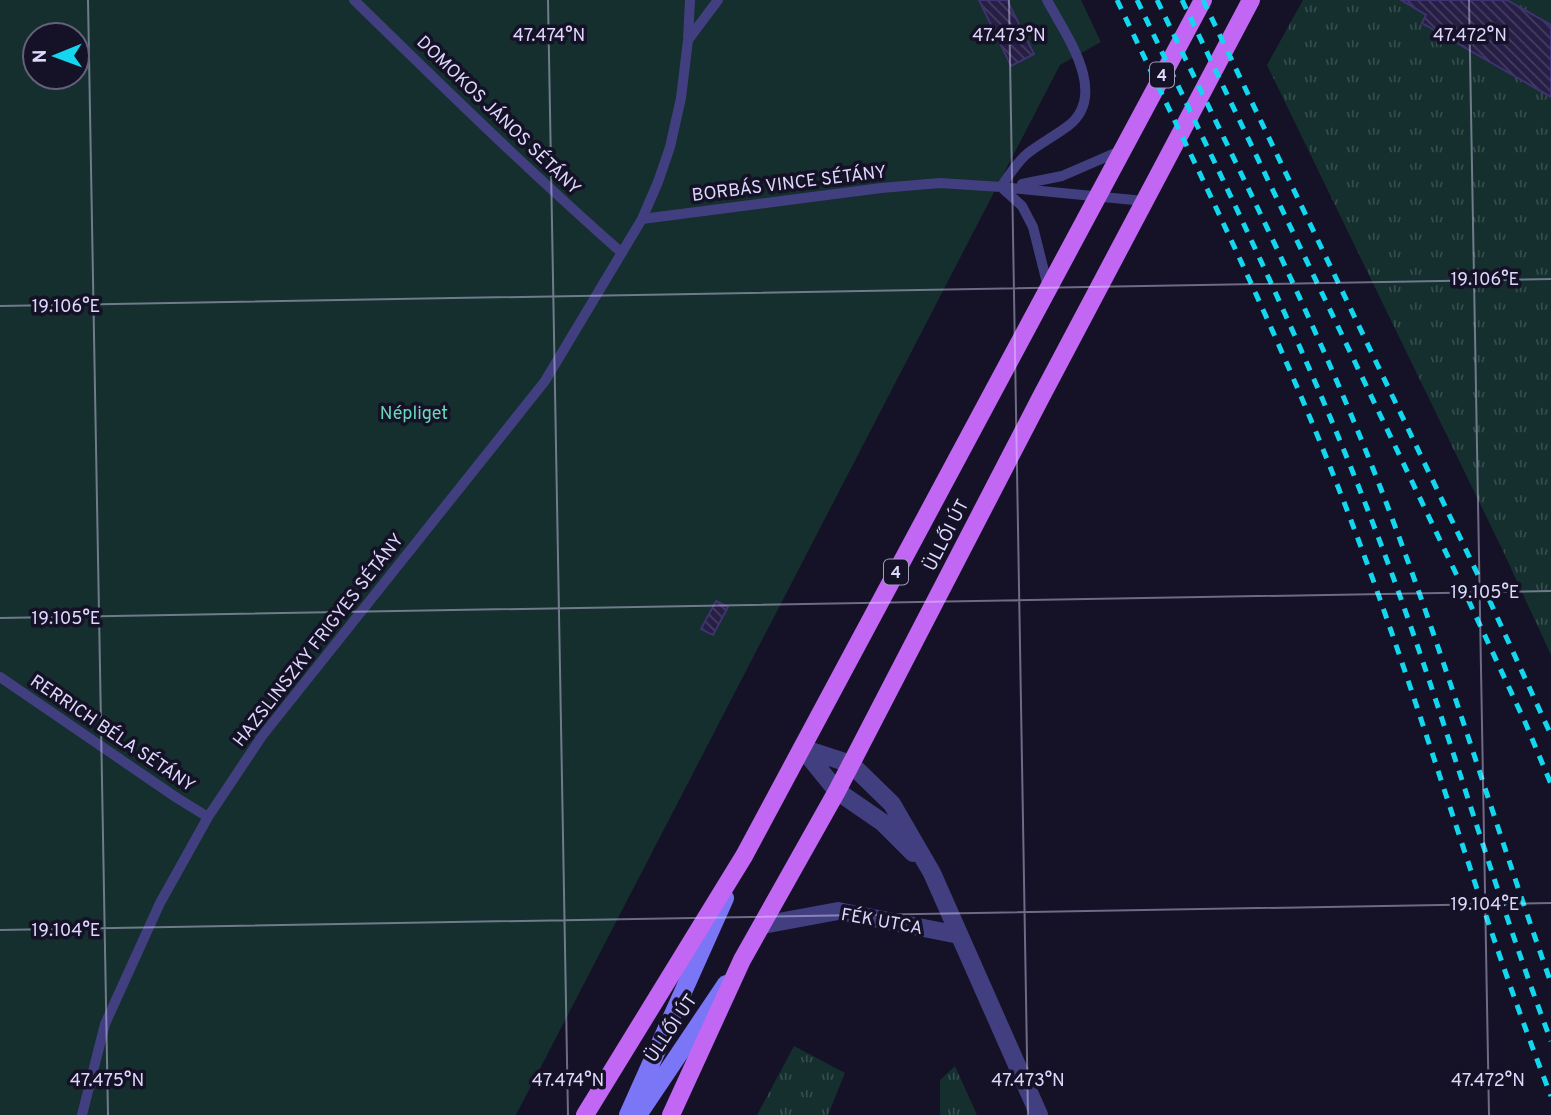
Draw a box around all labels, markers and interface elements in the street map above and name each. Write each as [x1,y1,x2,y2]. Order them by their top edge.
north arrow [21,21,91,91]
text: 47.474°N [513,25,585,48]
text: 47.473°N [972,25,1046,48]
text: 47.472°N [1433,25,1507,48]
street label: DOMOKOS JÁNOS SÉTÁNY [411,30,586,201]
text: N [29,49,53,63]
road number: 4 [1150,62,1174,88]
street label: BORBÁS VINCE SÉTÁNY [690,159,888,208]
text: 19.106°E [1451,269,1519,292]
text: 19.106°E [32,296,100,319]
park label: Népliget [380,403,448,426]
street label: ÜLLŐI ÚT [918,495,975,575]
street label: HAZSLINSZKY FRIGYES SÉTÁNY [227,528,410,752]
road number: 4 [884,559,908,584]
text: 19.105°E [1450,582,1520,605]
text: 19.105°E [31,608,101,631]
street label: RERRICH BÉLA SÉTÁNY [25,669,200,798]
text: 19.104°E [1450,894,1520,917]
street label: FÉK UTCA [839,902,925,941]
text: 19.104°E [31,920,101,943]
street label: ÜLLŐI ÚT [639,989,703,1067]
text: 47.475°N [70,1070,144,1093]
text: 47.474°N [532,1070,604,1093]
text: 47.473°N [991,1070,1065,1093]
text: 47.472°N [1451,1070,1525,1093]

